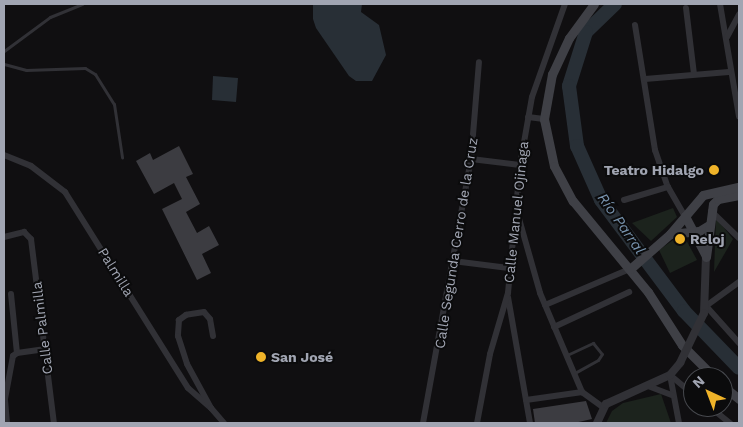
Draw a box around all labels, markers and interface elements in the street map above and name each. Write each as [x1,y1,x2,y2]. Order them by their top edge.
street label: Calle Segunda Cerro de la Cruz [431,136,481,350]
street label: Calle Manuel Ojinaga [500,140,532,284]
place label: Teatro Hidalgo [604,162,704,178]
marker: Teatro Hidalgo [708,164,720,176]
water label: Río Parral [593,190,649,258]
place label: Reloj [690,231,725,247]
marker: Reloj [674,233,686,245]
street label: Palmilla [94,245,138,299]
street label: Calle Palmilla [28,281,56,375]
place label: San José [271,349,333,365]
marker: San José [255,351,267,363]
north arrow [683,367,733,417]
text: N [689,372,708,391]

